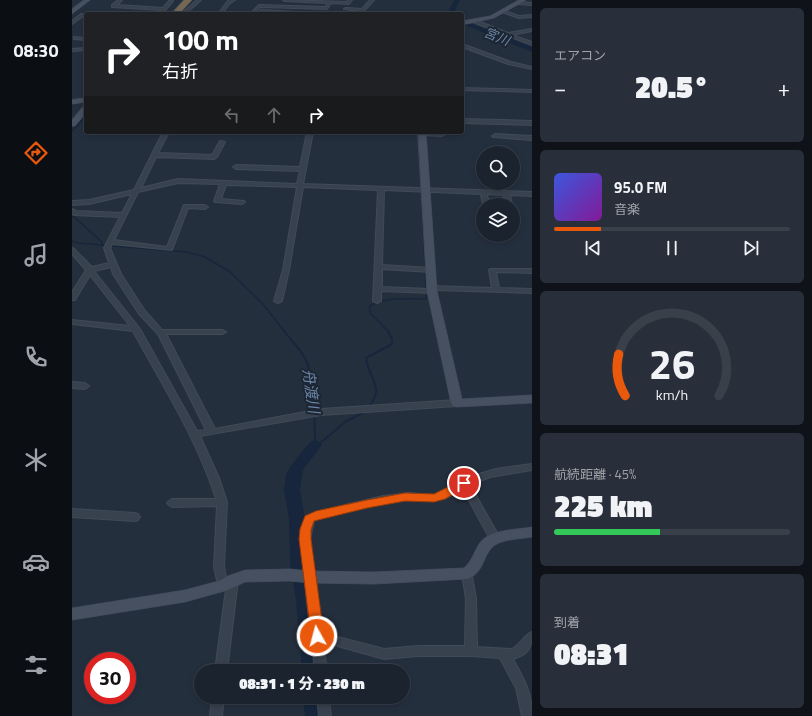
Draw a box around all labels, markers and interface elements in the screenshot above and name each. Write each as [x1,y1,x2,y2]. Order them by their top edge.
text: 100 m [162,18,239,61]
water label: 宮川 [481,22,515,51]
icon: right [96,28,148,80]
text: 08:30 [14,37,58,64]
text: エアコン [554,45,606,65]
text: 右折 [162,58,198,85]
text: 20.5° [635,64,709,110]
text: − [554,71,566,105]
text: + [778,71,790,105]
icon: left [221,104,243,126]
icon: ahead [263,104,285,126]
icon: right [305,104,327,126]
icon: directions [22,139,50,167]
map controls [476,146,520,242]
button: search [476,146,520,190]
text: 95.0 FM [614,176,667,199]
button: layers [476,198,520,242]
text: 音楽 [614,199,640,219]
icon: previous [582,237,604,259]
icon: pause [661,237,683,259]
icon: next [740,237,762,259]
icon: music [22,241,50,269]
text: 26 [649,332,695,395]
icon: phone [22,343,50,371]
water label: 舟渡川 [297,367,326,417]
text: km/h [656,384,688,406]
icon: climate [22,446,50,474]
text: 航続距離 · 45% [554,464,636,484]
pin [447,466,481,500]
icon: arrive [453,472,475,494]
text: 225 km [554,483,652,529]
icon: car [22,548,50,576]
text: 到着 [554,612,580,632]
position arrow [296,615,338,657]
text: 08:31 [554,631,629,677]
icon: filters [22,651,50,679]
speed limit sign: 30 [84,652,136,704]
text: 08:31 · 1 分 · 230 m [239,672,365,695]

